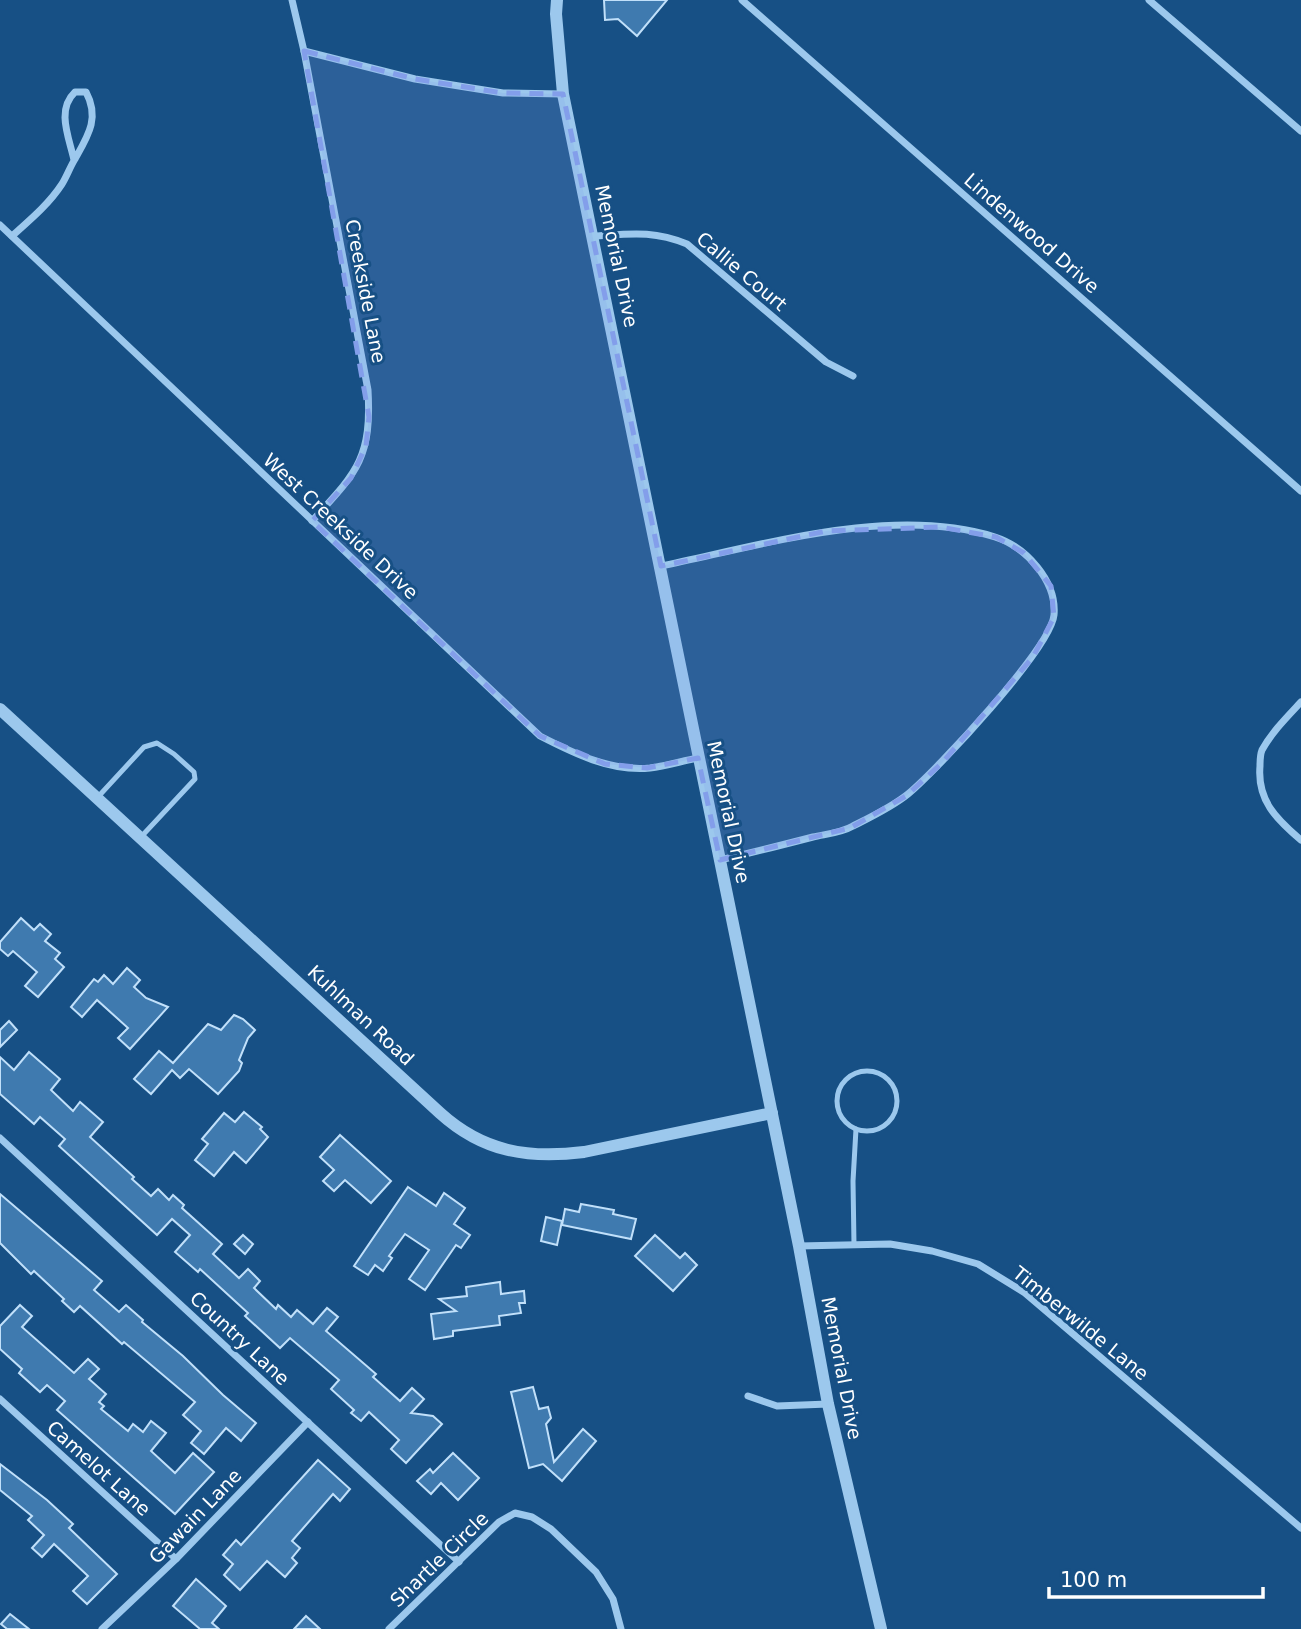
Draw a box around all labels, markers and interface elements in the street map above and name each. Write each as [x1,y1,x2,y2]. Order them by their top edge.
street label: Lindenwood Drive [960,169,1104,297]
street label: Memorial Drive [591,183,643,329]
street label: Creekside Lane [341,217,391,365]
street label: Callie Court [693,227,791,315]
street label: West Creekside Drive [259,449,423,603]
street label: Memorial Drive [703,739,755,885]
street label: Kuhlman Road [303,960,419,1070]
street label: Timberwilde Lane [1008,1261,1153,1384]
street label: Country Lane [186,1286,294,1390]
street label: Memorial Drive [817,1295,867,1441]
street label: Camelot Lane [43,1416,155,1520]
street label: Gawain Lane [144,1464,246,1568]
street label: Shartle Circle [386,1507,492,1611]
scale bar [1049,1556,1262,1600]
text: 100 m [1060,1568,1127,1592]

